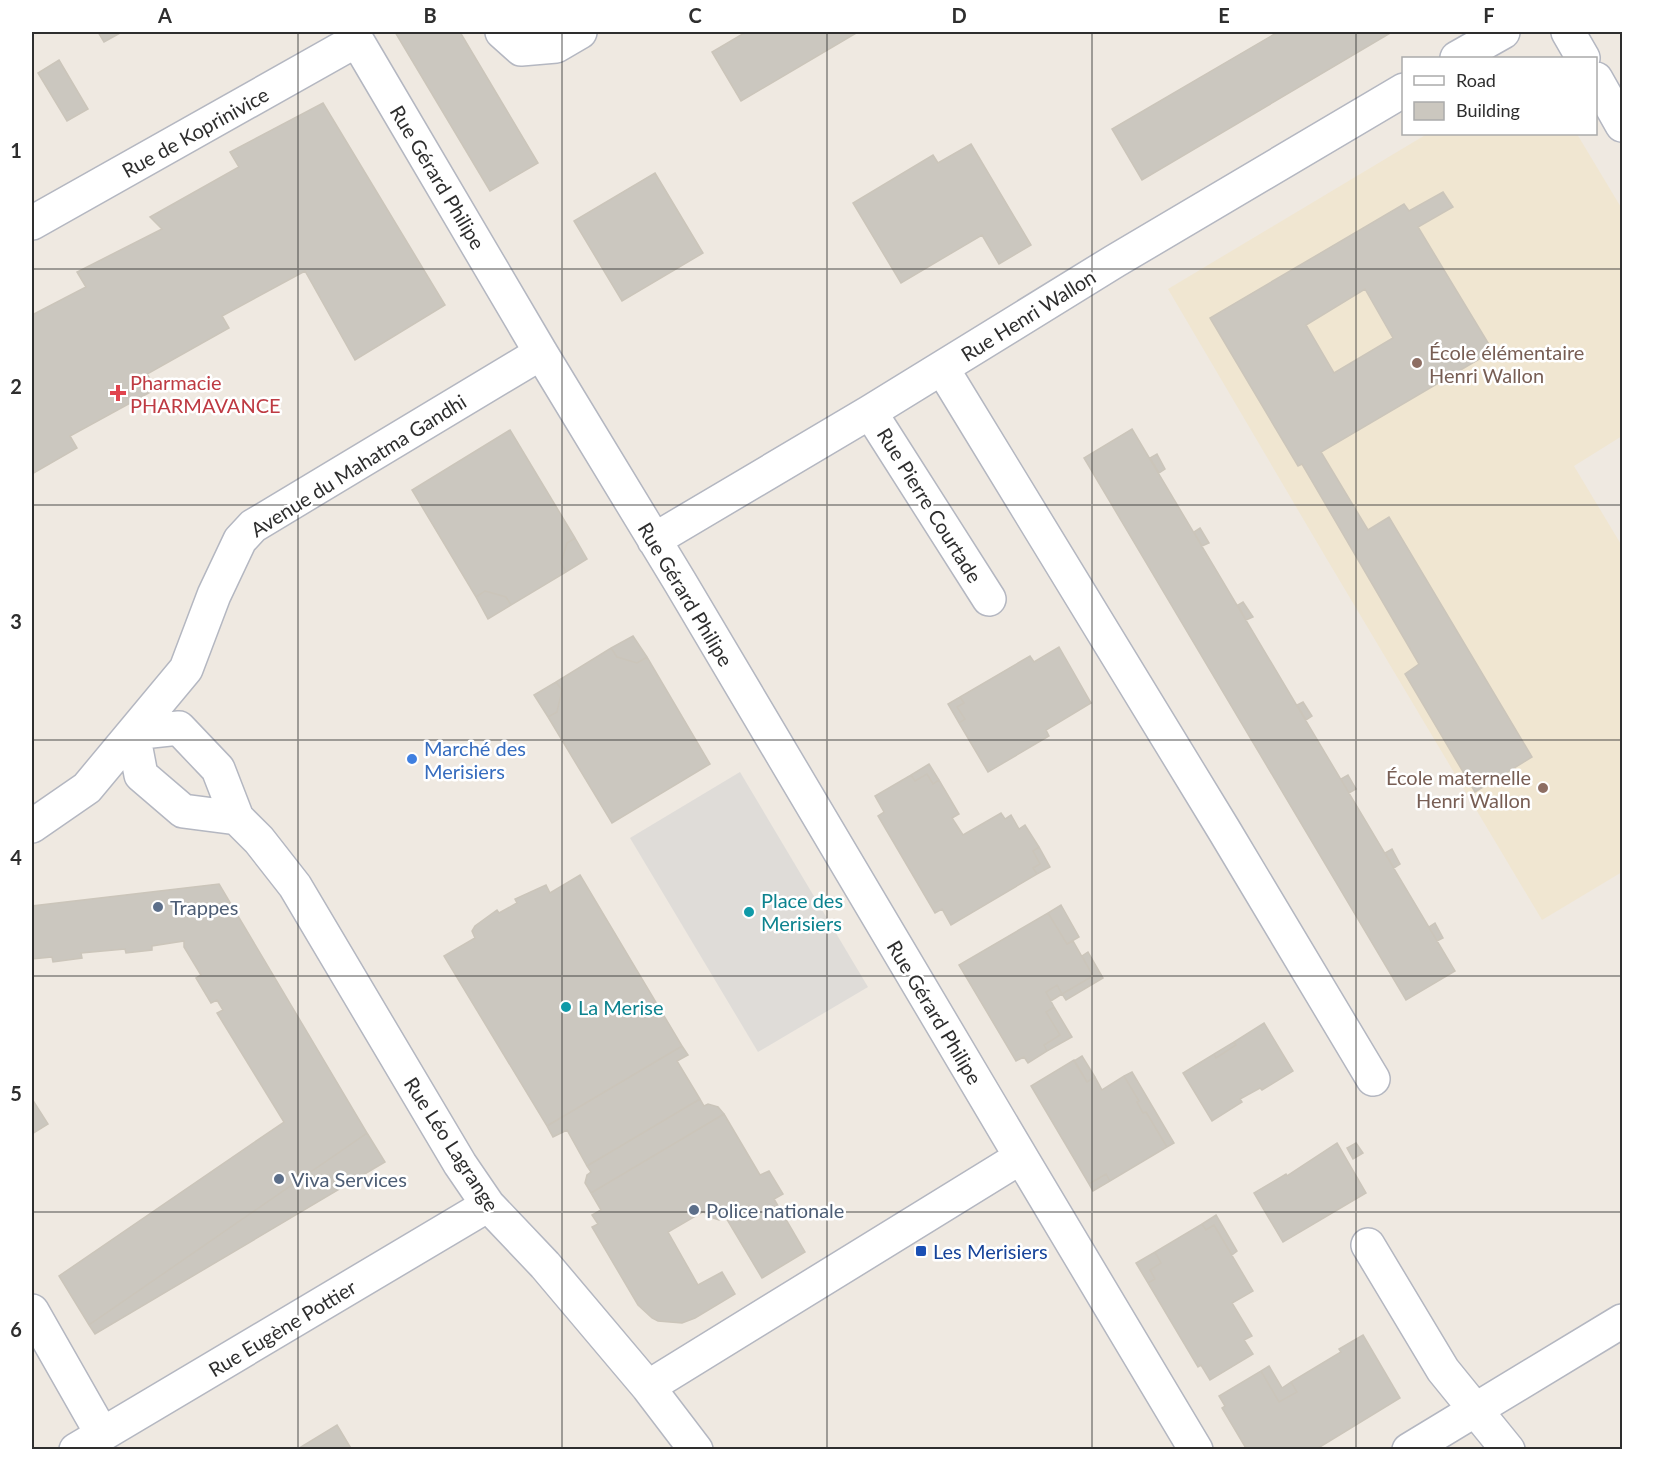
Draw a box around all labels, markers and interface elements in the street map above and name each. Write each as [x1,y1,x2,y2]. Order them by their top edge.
text: A [157,3,172,27]
text: B [423,3,437,27]
text: C [688,3,702,27]
text: D [951,3,967,27]
text: E [1218,3,1230,27]
text: F [1483,3,1495,27]
legend [1402,57,1597,135]
text: Road [1456,69,1496,91]
street label: Rue de Koprinivice [117,82,273,182]
text: Building [1456,99,1520,121]
street label: Rue Gérard Philipe [386,101,490,253]
text: 1 [10,138,22,162]
street label: Rue Henri Wallon [956,264,1100,366]
place label: École élémentaire Henri Wallon [1429,340,1584,387]
marker: École élémentaire Henri Wallon [1410,356,1424,370]
place label: Pharmacie PHARMAVANCE [130,370,281,417]
text: 2 [10,374,22,398]
marker: Pharmacie PHARMAVANCE [111,386,125,400]
street label: Avenue du Mahatma Gandhi [246,389,470,541]
street label: Rue Pierre Courtade [873,423,987,587]
street label: Rue Gérard Philipe [634,518,738,670]
text: 3 [10,609,22,633]
place label: Marché des Merisiers [424,736,526,783]
marker: Marché des Merisiers [405,752,419,766]
place label: École maternelle Henri Wallon [1386,765,1531,812]
marker: École maternelle Henri Wallon [1536,781,1550,795]
text: 4 [10,845,22,869]
place label: Place des Merisiers [761,888,843,935]
place label: Trappes [170,895,238,919]
marker: Trappes [151,900,165,914]
marker: Place des Merisiers [742,905,756,919]
street label: Rue Gérard Philipe [883,936,987,1088]
place label: La Merise [578,995,663,1019]
marker: La Merise [559,1000,573,1014]
street label: Rue Léo Lagrange [400,1072,504,1216]
text: 5 [10,1081,22,1105]
place label: Viva Services [291,1167,407,1191]
marker: Viva Services [272,1172,286,1186]
place label: Police nationale [706,1198,844,1222]
marker: Police nationale [687,1203,701,1217]
place label: Les Merisiers [933,1239,1048,1263]
marker: Les Merisiers [914,1244,928,1258]
street label: Rue Eugène Pottier [204,1274,361,1382]
text: 6 [10,1317,22,1341]

